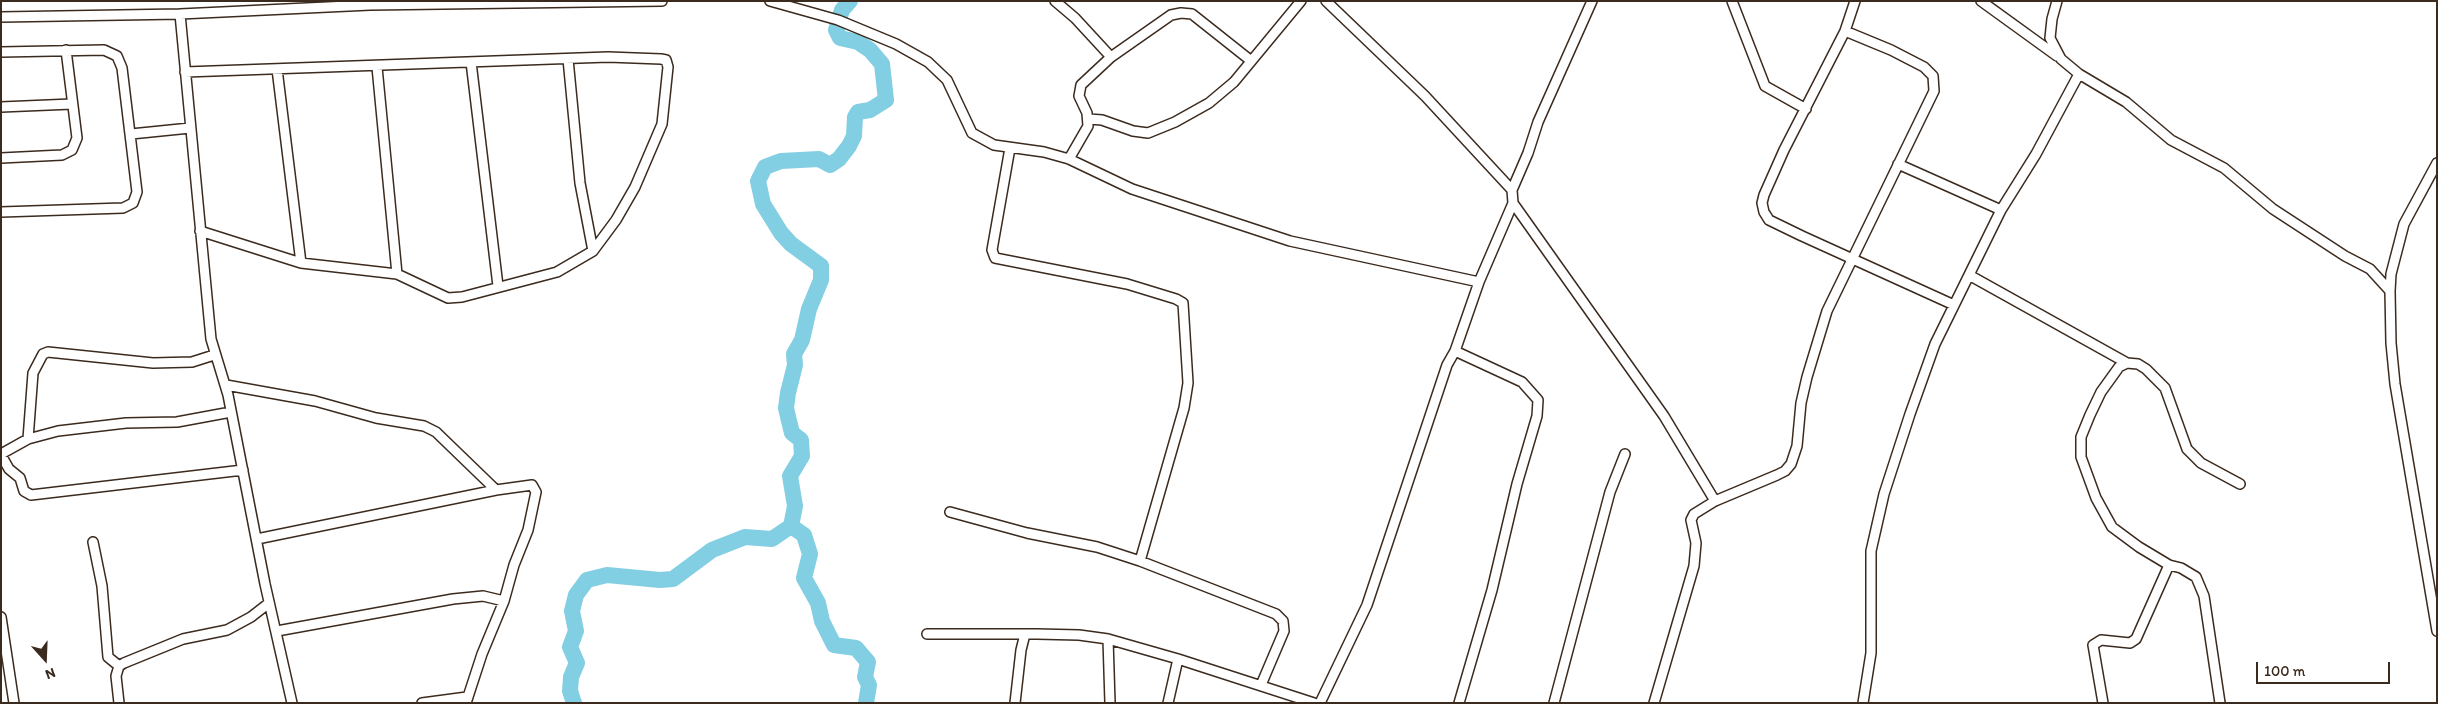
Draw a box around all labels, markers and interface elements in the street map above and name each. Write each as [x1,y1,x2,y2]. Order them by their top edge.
north arrow [20,634,70,684]
scale bar [2258,652,2392,684]
text: 100 m [2264,662,2305,680]
text: N [43,664,58,683]

